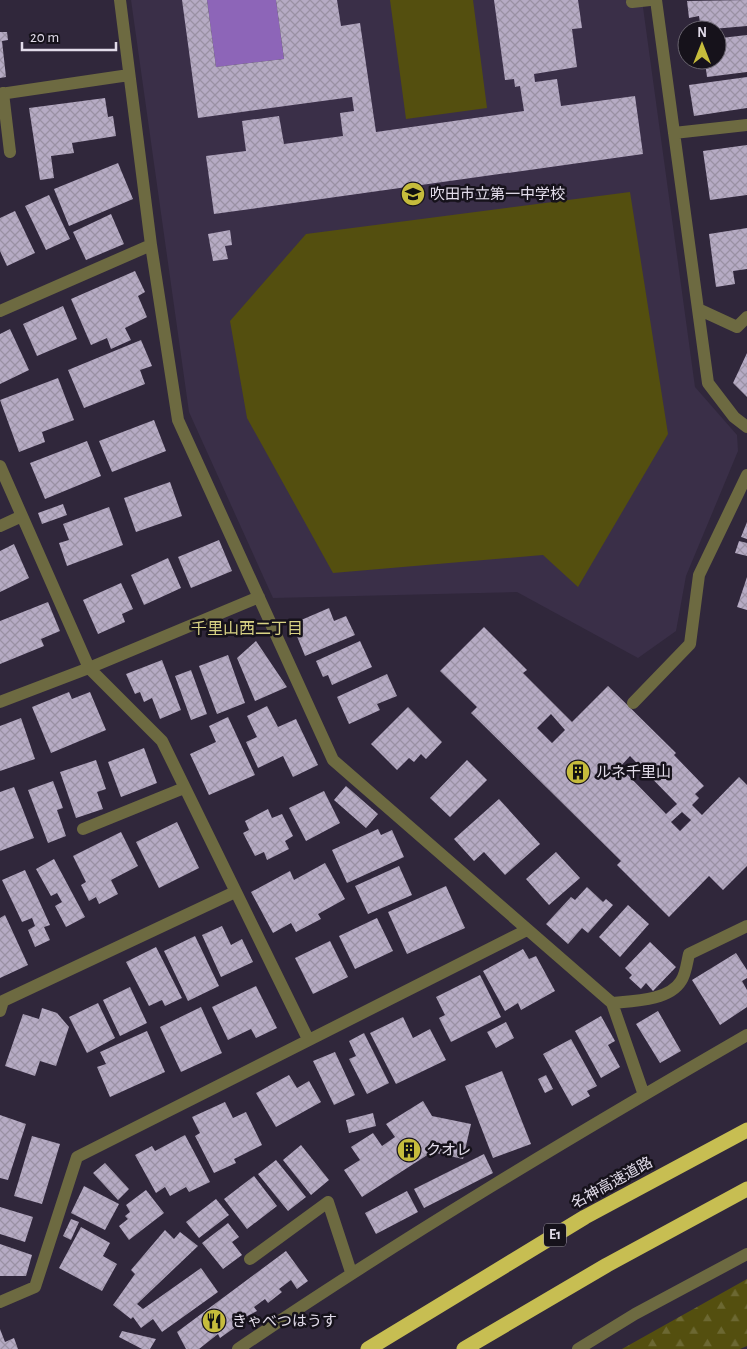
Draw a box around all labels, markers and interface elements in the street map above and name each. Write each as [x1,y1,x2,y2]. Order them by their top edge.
scale bar [22,20,116,52]
north arrow [677,20,727,70]
text: N [697,26,707,40]
text: 20 m [30,30,59,45]
school or university icon: 吹田市立第一中学校 [400,181,426,207]
place label: 吹田市立第一中学校 [430,186,565,202]
district label: 千里山西二丁目 [191,620,303,637]
building icon: ルネ千里山 [565,759,591,785]
place label: ルネ千里山 [596,764,671,780]
building icon: クオレ [396,1137,422,1163]
place label: クオレ [426,1142,471,1158]
street label: 名神高速道路 [569,1154,655,1211]
road number: E1 [544,1224,566,1246]
restaurant icon: きゃべつはうす [201,1308,227,1334]
place label: きゃべつはうす [232,1313,337,1329]

